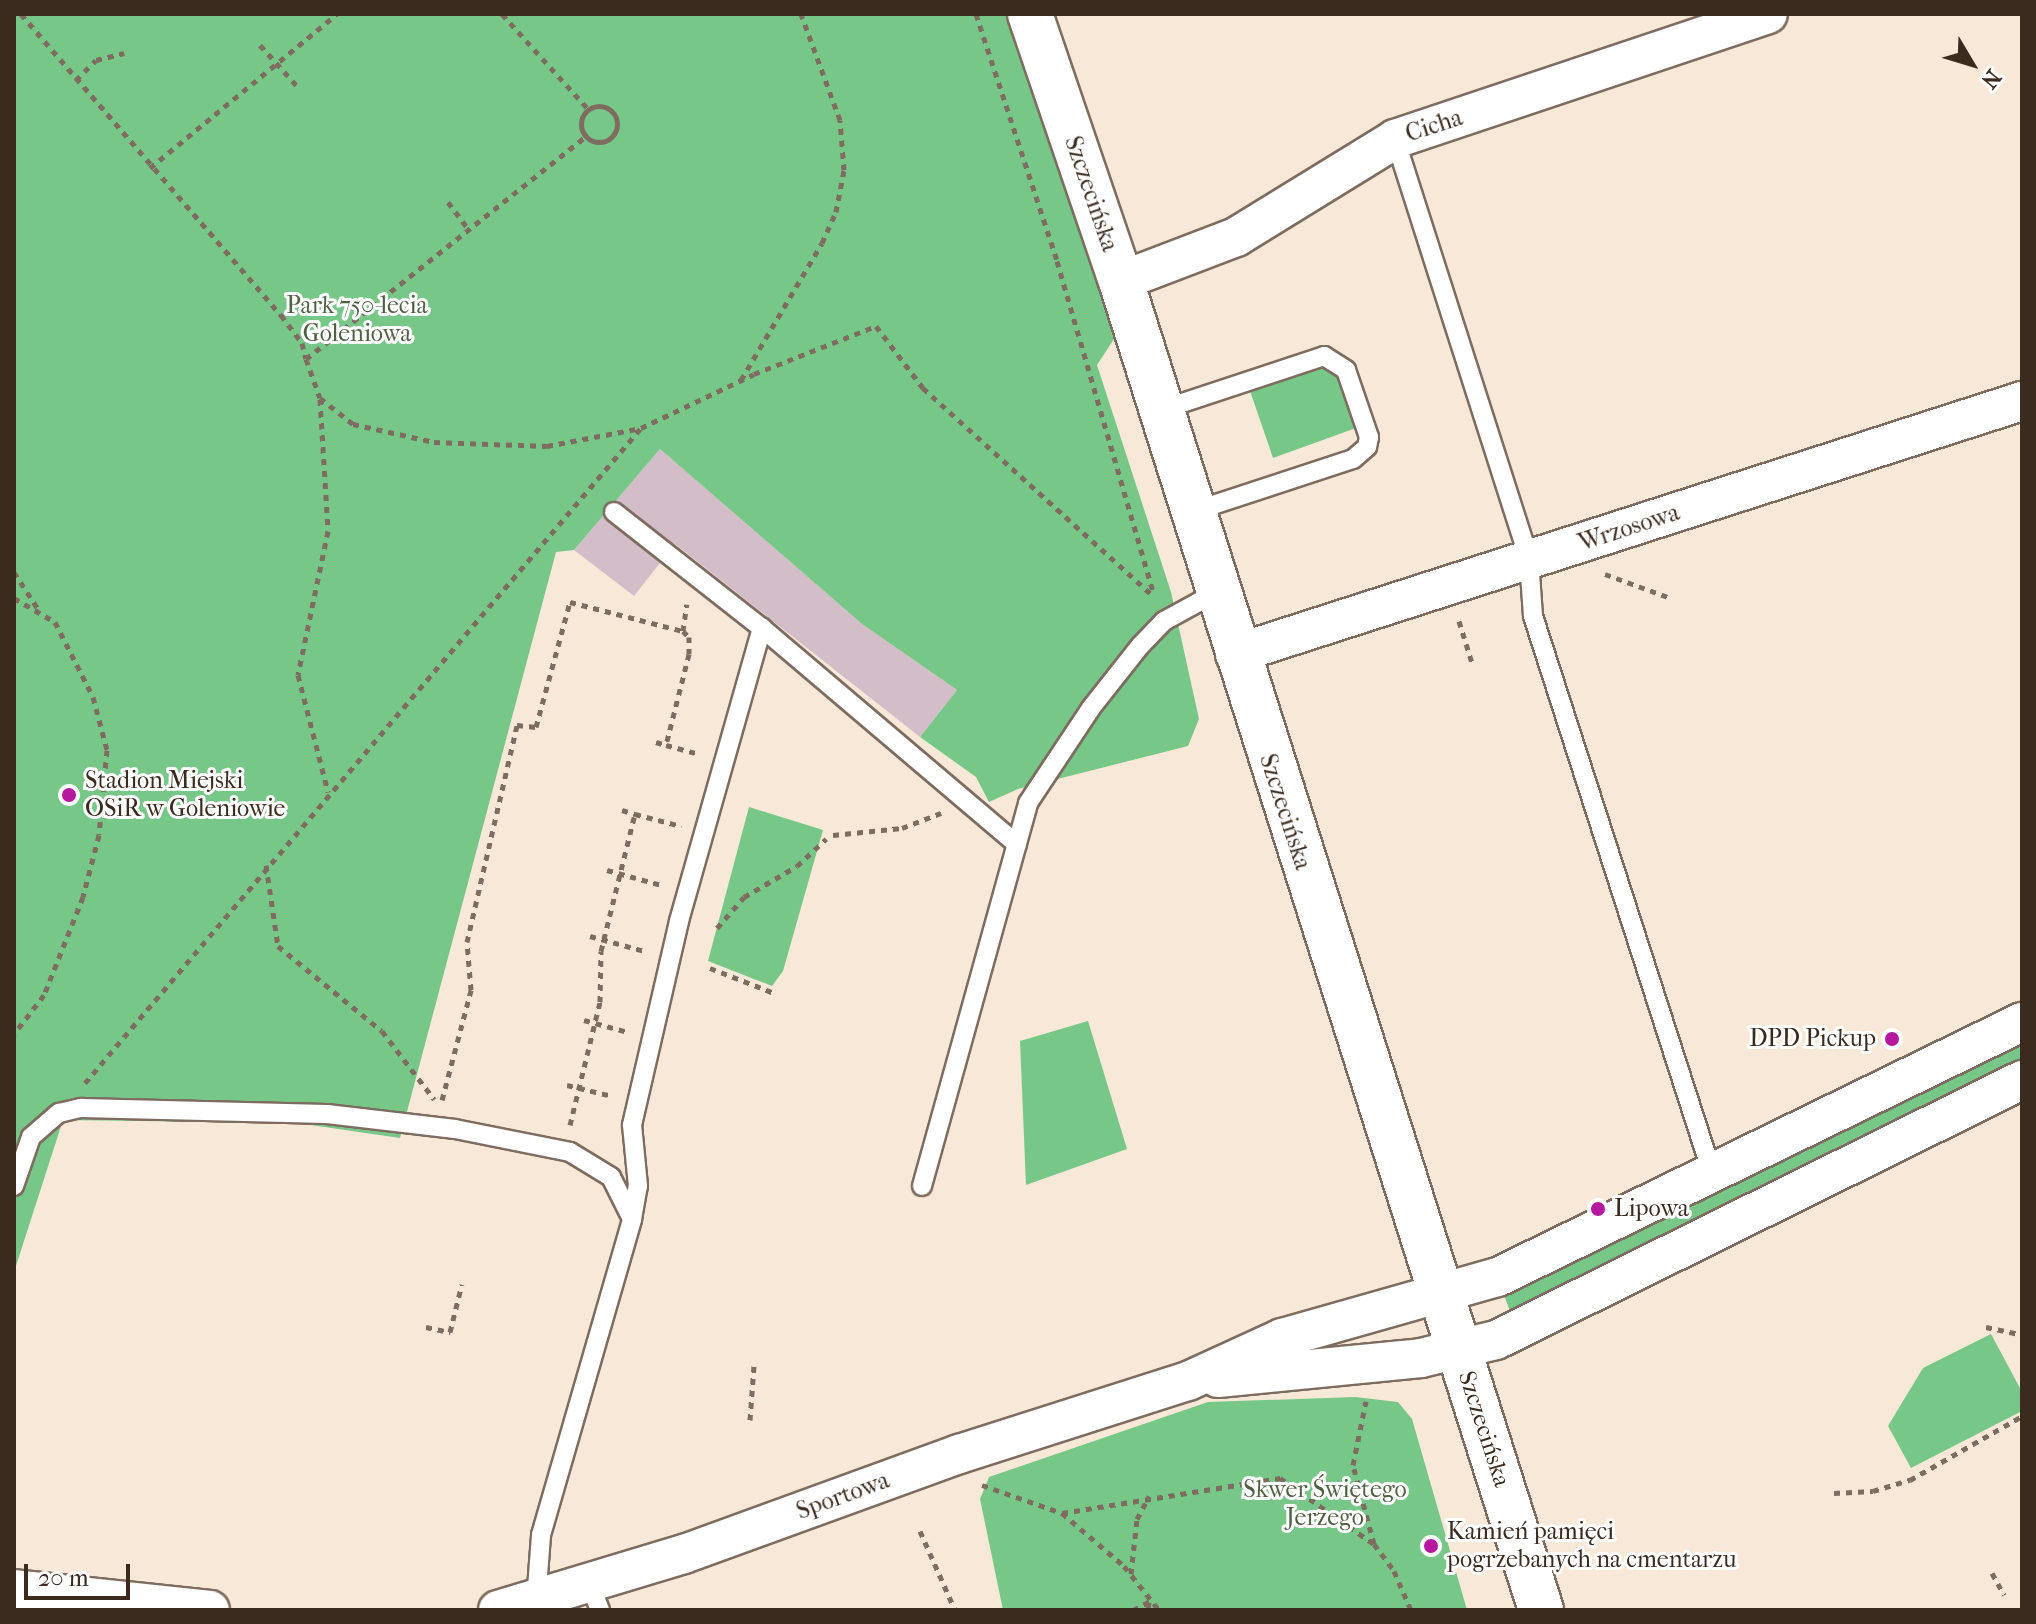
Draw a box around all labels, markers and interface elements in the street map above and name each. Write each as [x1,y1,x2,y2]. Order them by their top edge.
north arrow [1932,24,2012,104]
text: N [1976,64,2006,93]
street label: Cicha [1402,103,1466,149]
street label: Szczecińska [1058,133,1124,255]
park label: Park 750-lecia Goleniowa [286,292,428,348]
street label: Wrzosowa [1575,498,1683,558]
street label: Szczecińska [1253,751,1317,873]
place label: Stadion Miejski OSiR w Goleniowie [85,767,285,823]
marker: Stadion Miejski OSiR w Goleniowie [60,786,78,804]
place label: DPD Pickup [1749,1025,1876,1053]
marker: DPD Pickup [1883,1030,1901,1048]
place label: Lipowa [1614,1195,1689,1223]
marker: Lipowa [1589,1200,1607,1218]
street label: Szczecińska [1452,1368,1516,1490]
street label: Sportowa [793,1466,893,1526]
park label: Skwer Świętego Jerzego [1243,1476,1407,1532]
place label: Kamień pamięci pogrzebanych na cmentarzu [1447,1518,1736,1574]
marker: Kamień pamięci pogrzebanych na cmentarzu [1422,1537,1440,1555]
scale bar [28,1548,134,1598]
text: 20 m [38,1564,89,1592]

